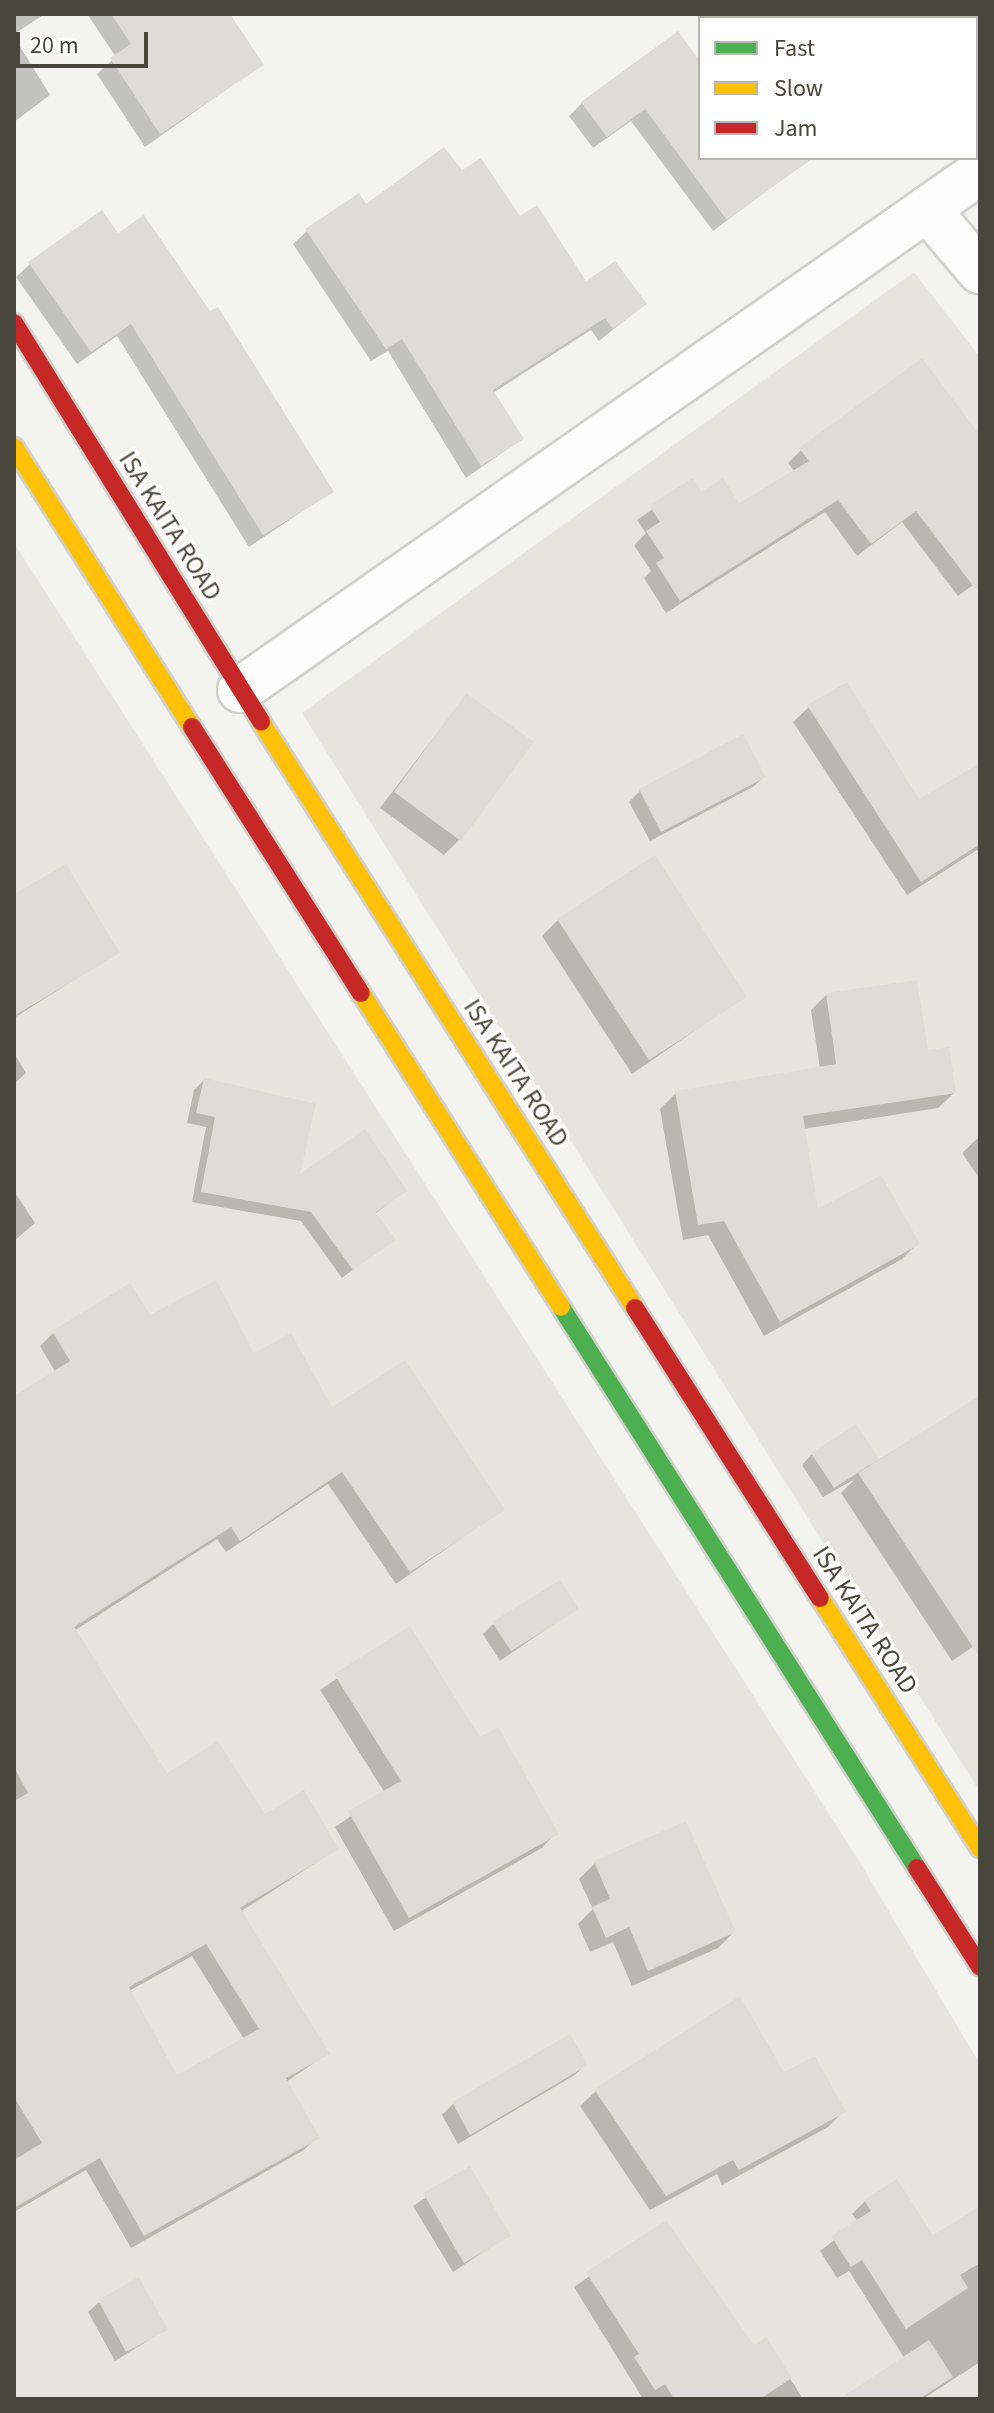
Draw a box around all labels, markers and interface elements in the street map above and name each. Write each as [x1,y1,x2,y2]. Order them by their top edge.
scale bar [20,16,152,66]
legend [698,16,978,160]
text: 20 m [30,28,79,63]
text: Fast [774,31,815,66]
text: Slow [774,71,823,106]
text: Jam [774,111,818,146]
street label: ISA KAITA ROAD [112,446,228,606]
street label: ISA KAITA ROAD [457,993,575,1153]
street label: ISA KAITA ROAD [806,1540,924,1700]

